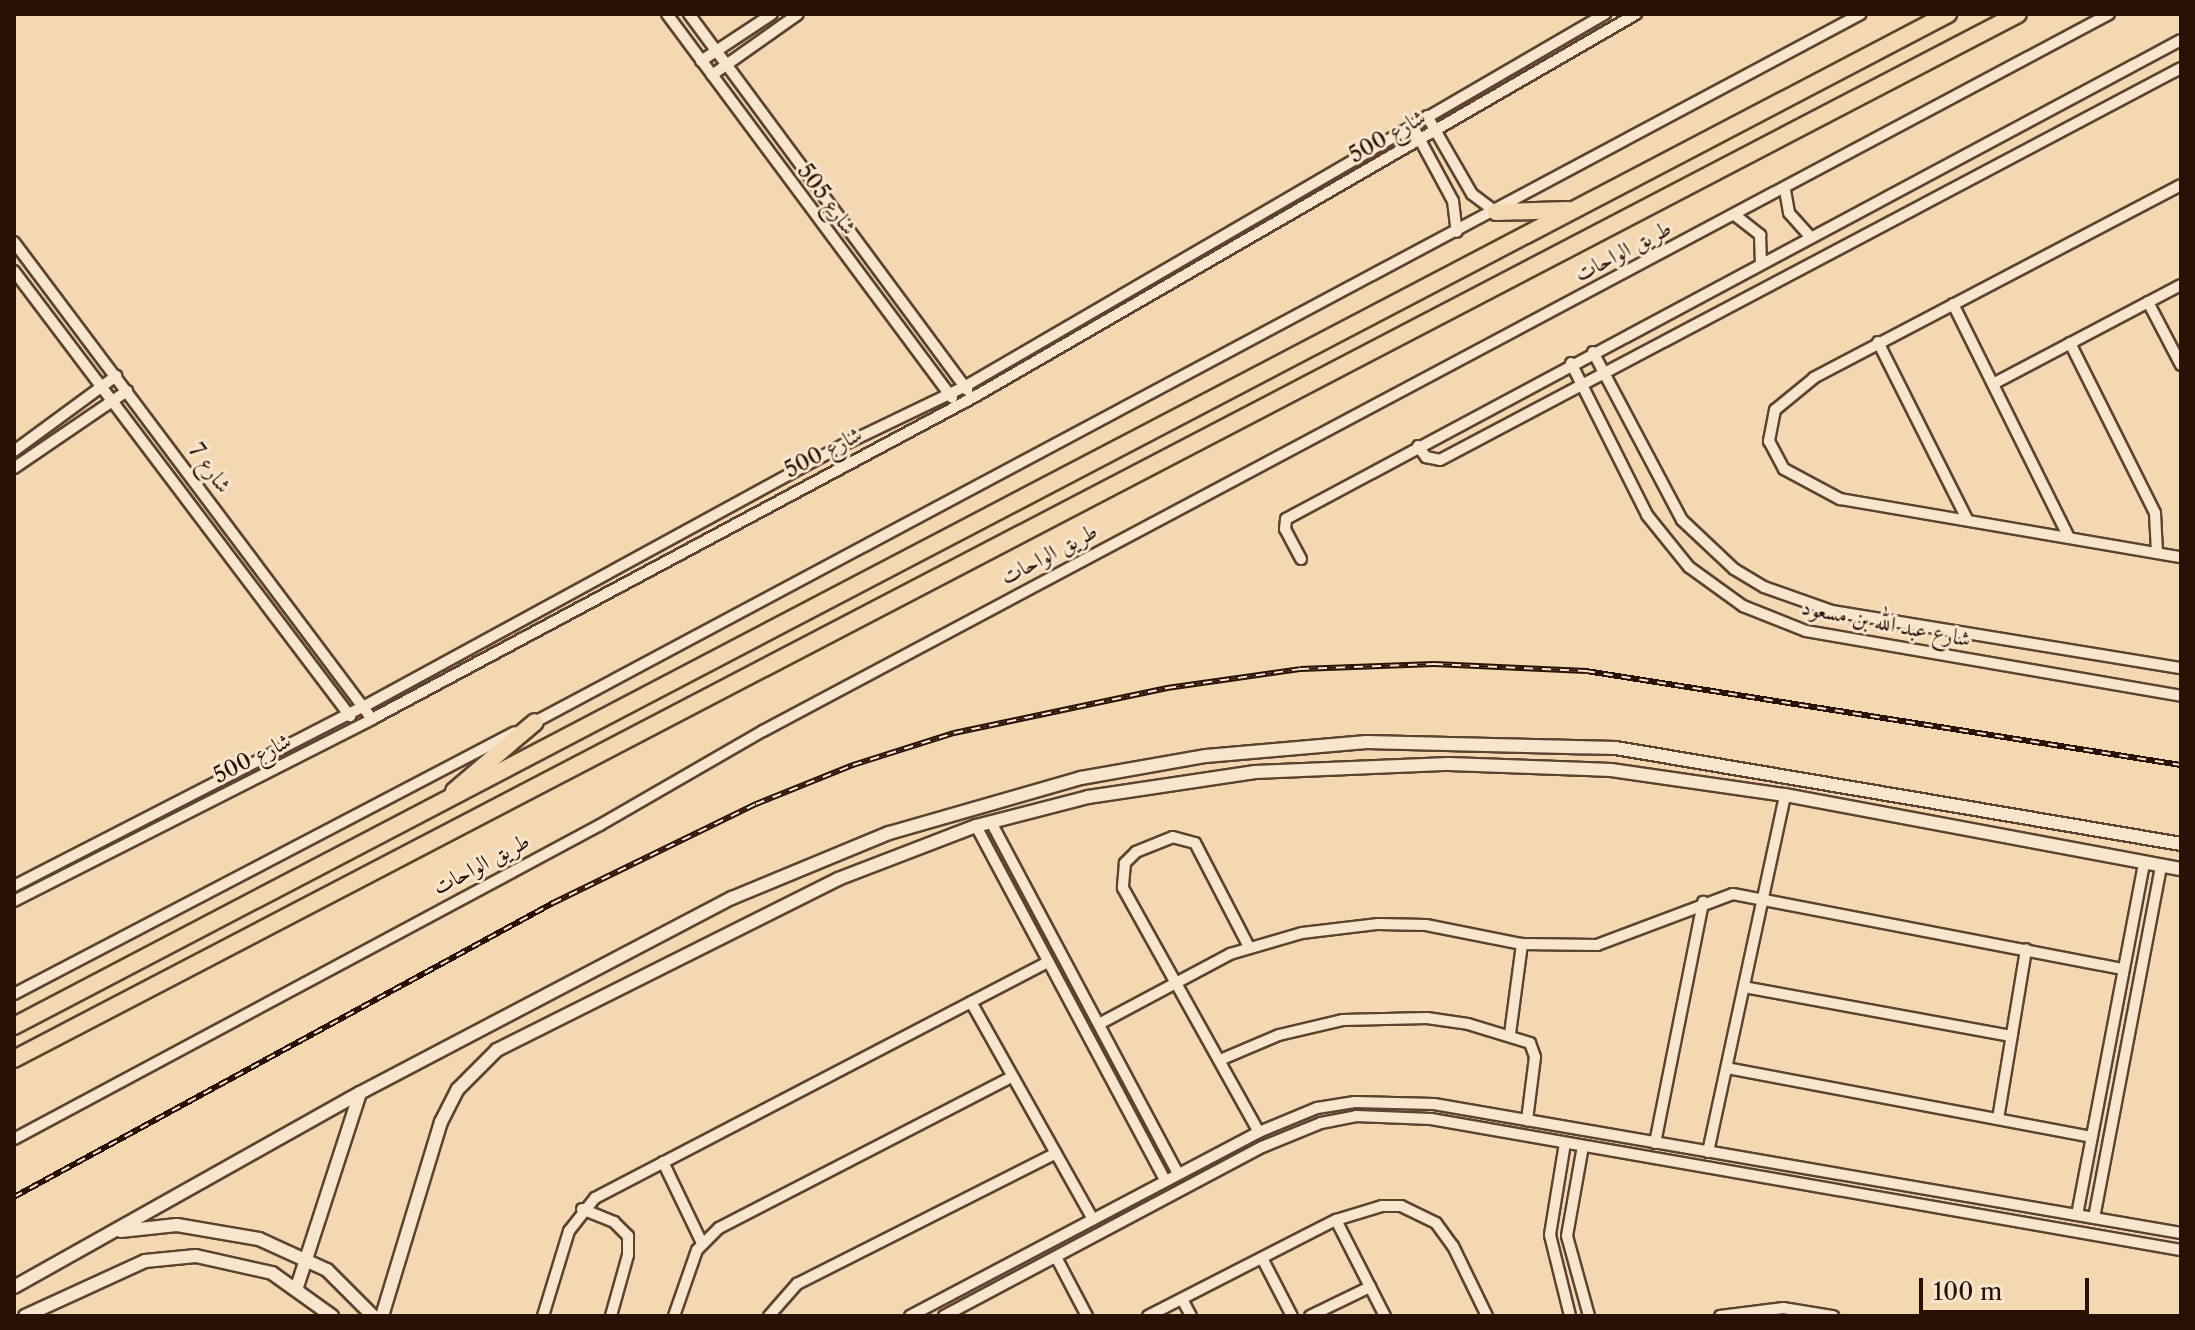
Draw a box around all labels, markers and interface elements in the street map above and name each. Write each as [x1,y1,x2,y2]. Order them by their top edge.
street label: شارع 500 [1344,104,1430,168]
street label: شارع 505 [792,158,862,240]
street label: طريق الواحات [1570,215,1676,287]
street label: شارع 500 [780,421,866,483]
street label: شارع 7 [183,438,237,498]
street label: طريق الواحات [996,518,1102,590]
street label: شارع عبد الله بن مسعود [1799,594,1973,652]
street label: شارع 500 [209,727,295,789]
street label: طريق الواحات [428,828,534,900]
scale bar [1923,1262,2093,1312]
text: 100 m [1933,1277,2002,1306]

